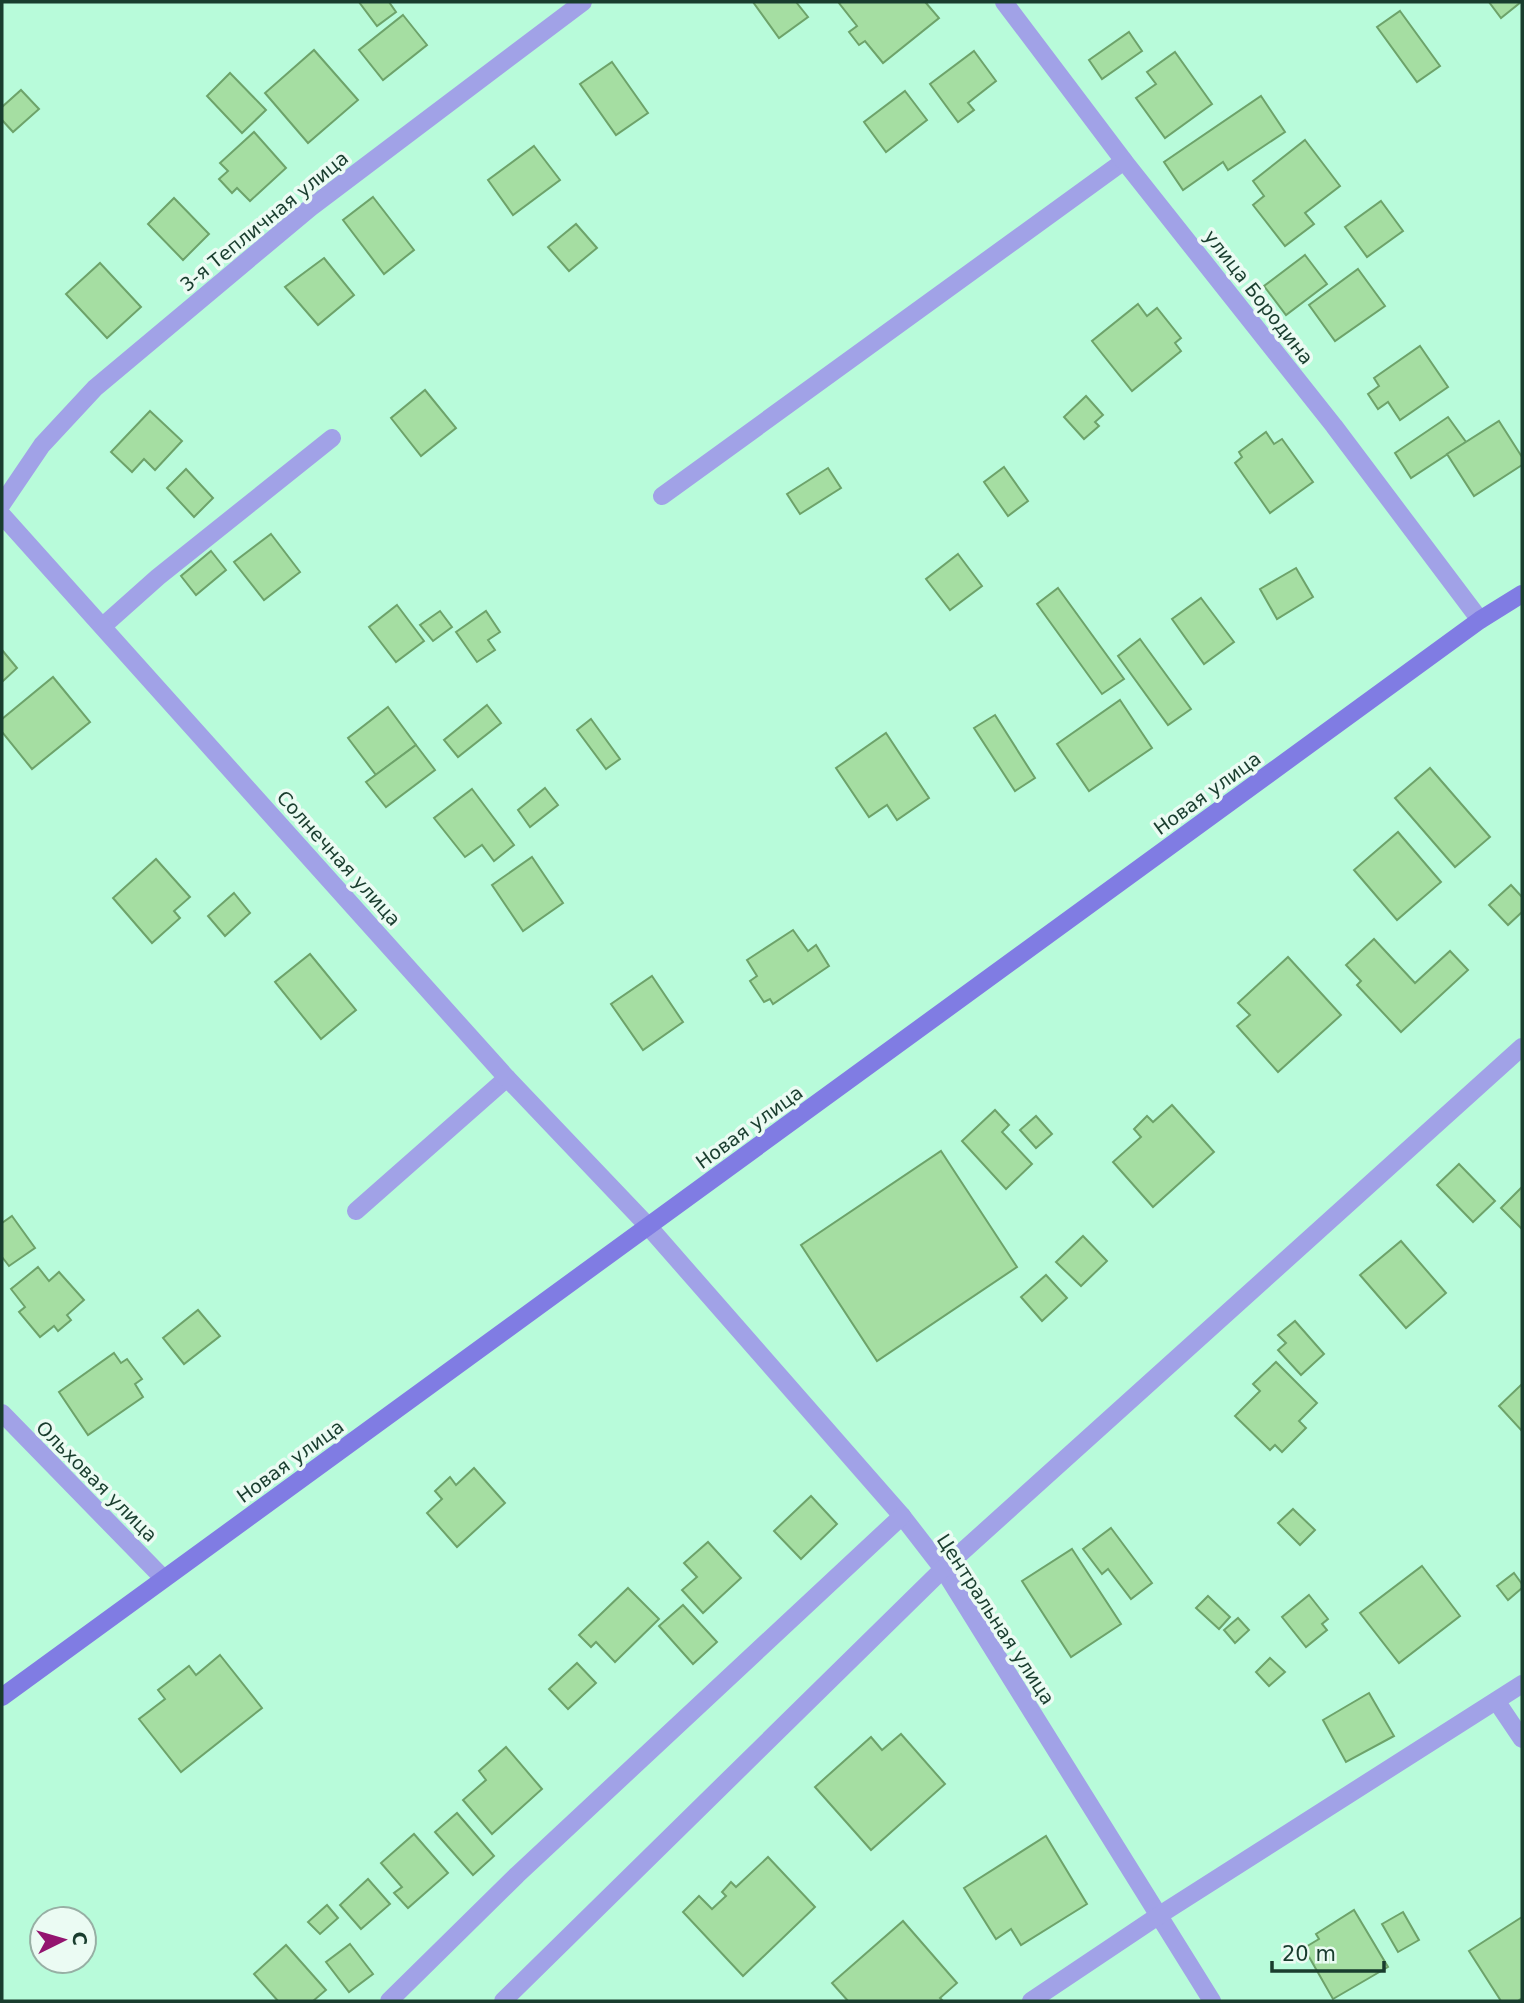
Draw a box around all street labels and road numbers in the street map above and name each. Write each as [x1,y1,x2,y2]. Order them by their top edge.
street label: 3-я Тепличная улица [176,146,352,296]
street label: улица Бородина [1200,226,1318,368]
street label: Новая улица [1149,747,1265,839]
street label: Солнечная улица [273,786,405,930]
street label: Новая улица [691,1081,807,1173]
street label: Новая улица [232,1415,348,1507]
street label: Ольховая улица [32,1416,162,1546]
street label: Центральная улица [933,1530,1059,1708]

